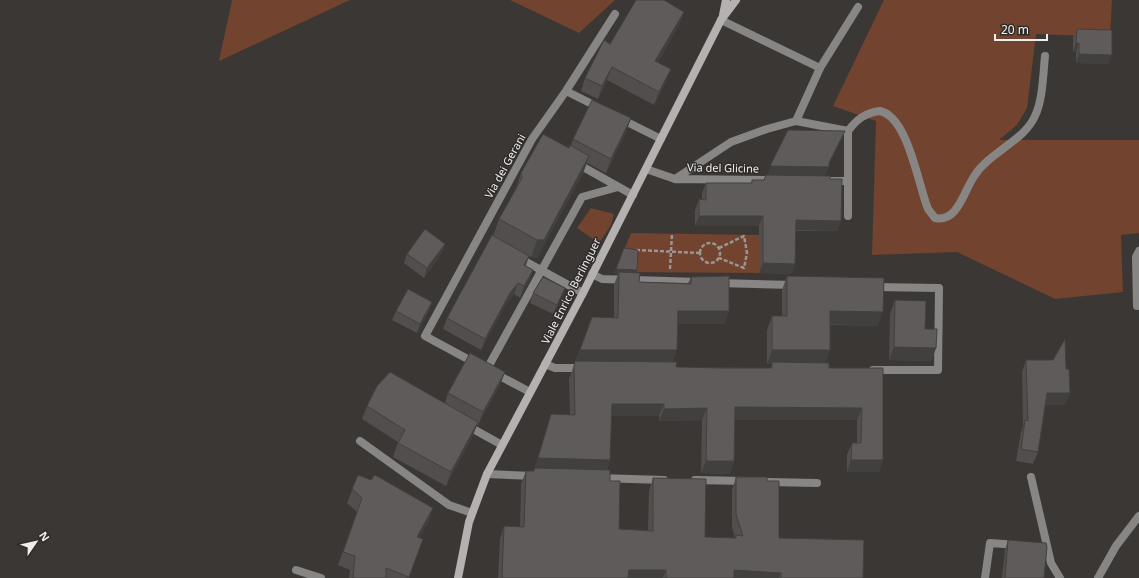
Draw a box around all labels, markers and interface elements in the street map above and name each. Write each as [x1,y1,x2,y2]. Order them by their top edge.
scale bar [995,16,1047,42]
text: 20 m [1001,21,1029,38]
street label: Via dei Gerani [481,131,528,201]
street label: Via del Glicine [687,159,759,176]
street label: Viale Enrico Berlinguer [537,235,604,346]
north arrow [16,522,56,562]
text: N [36,528,53,544]

